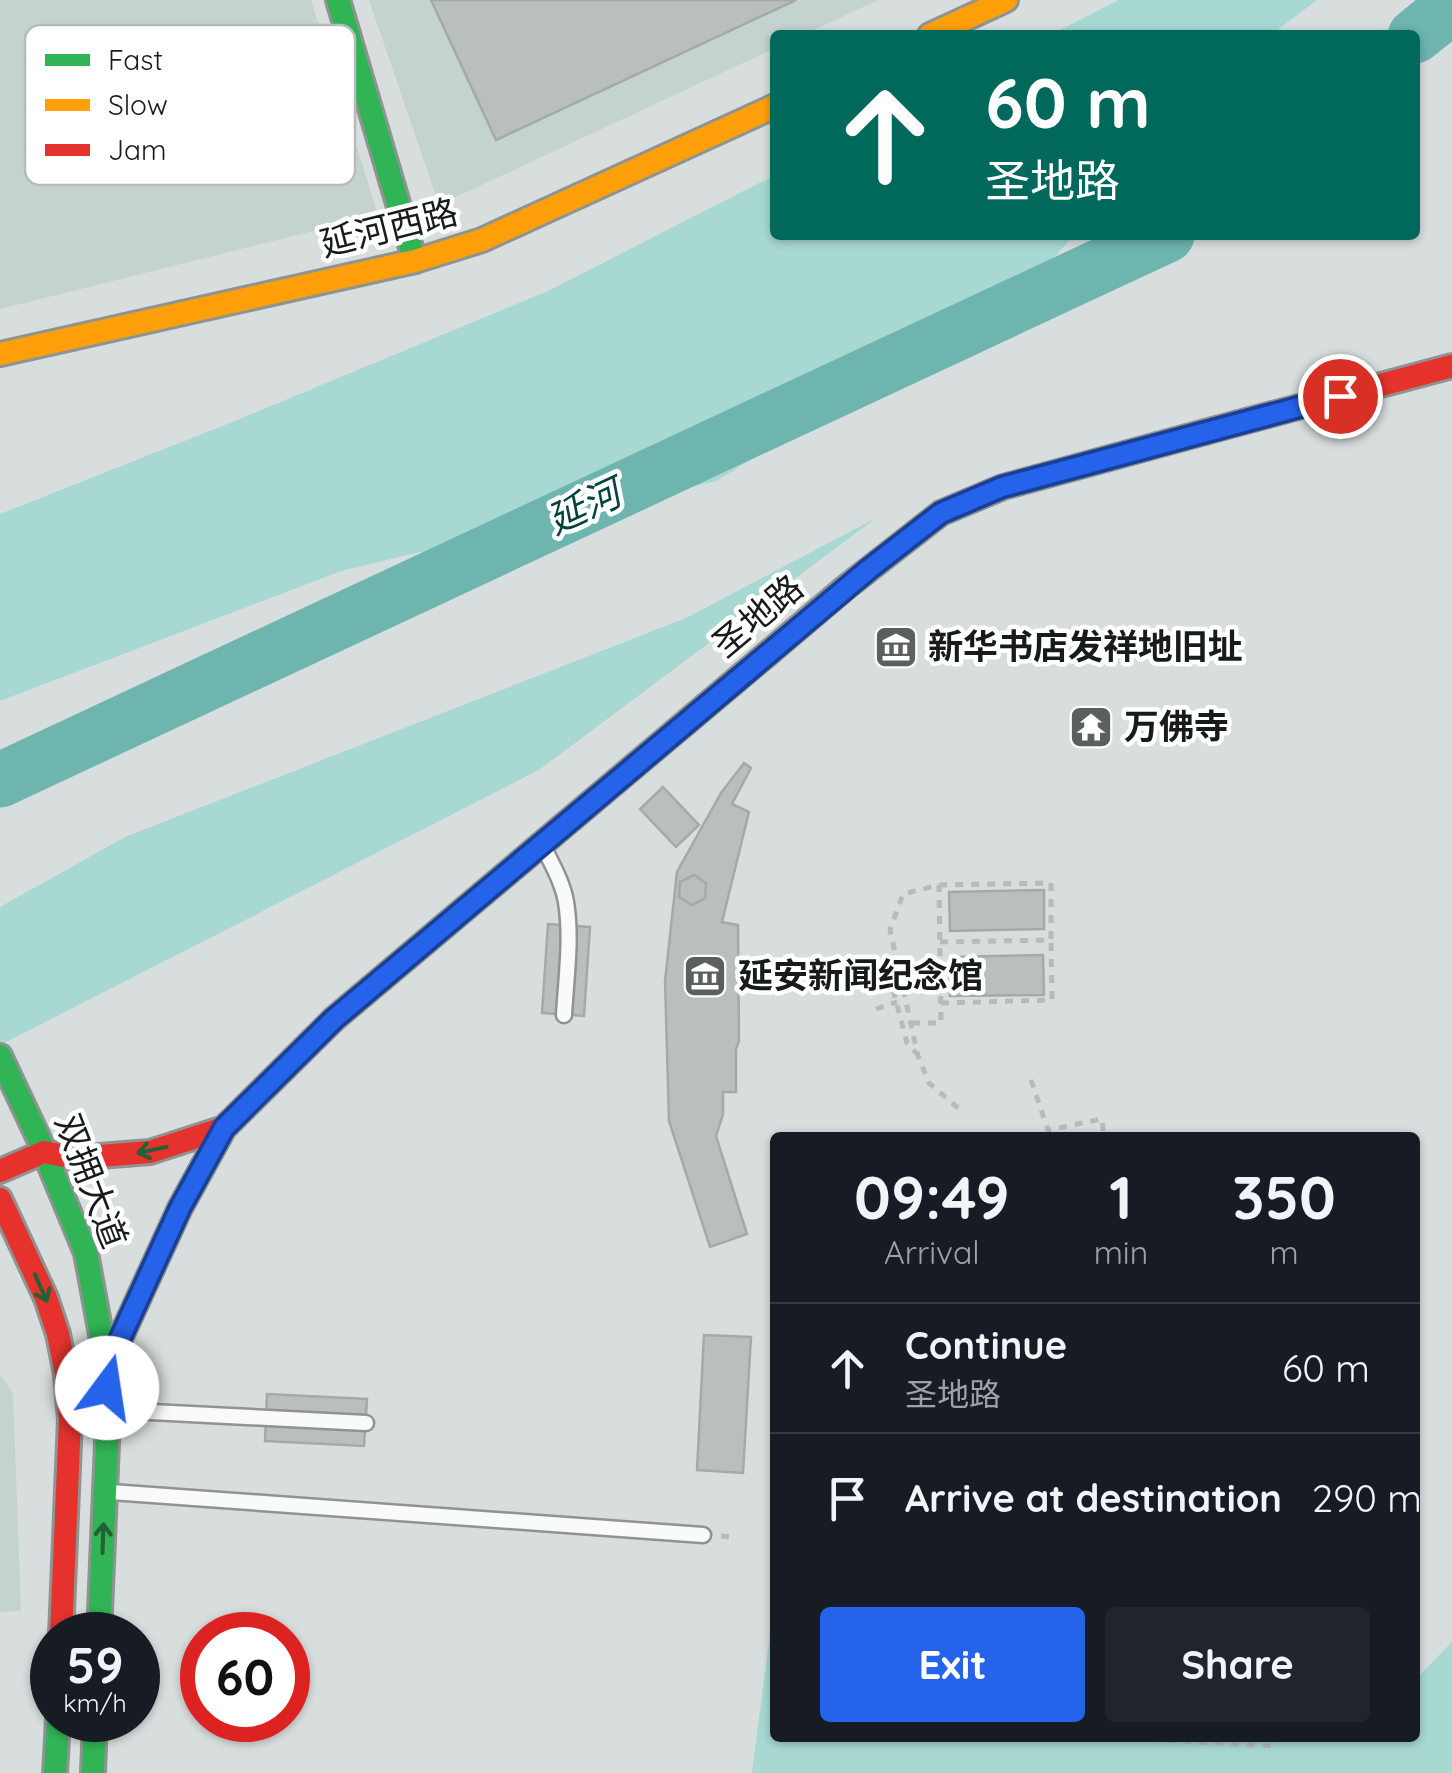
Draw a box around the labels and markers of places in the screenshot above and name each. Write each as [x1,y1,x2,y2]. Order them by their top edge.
pin [1298,354,1383,439]
museum icon: 新华书店发祥地旧址 [873,624,919,670]
place label: 新华书店发祥地旧址 [928,624,1243,668]
temple icon: 万佛寺 [1068,704,1114,750]
place label: 万佛寺 [1124,704,1229,748]
museum icon: 延安新闻纪念馆 [682,953,728,999]
place label: 延安新闻纪念馆 [738,953,983,997]

